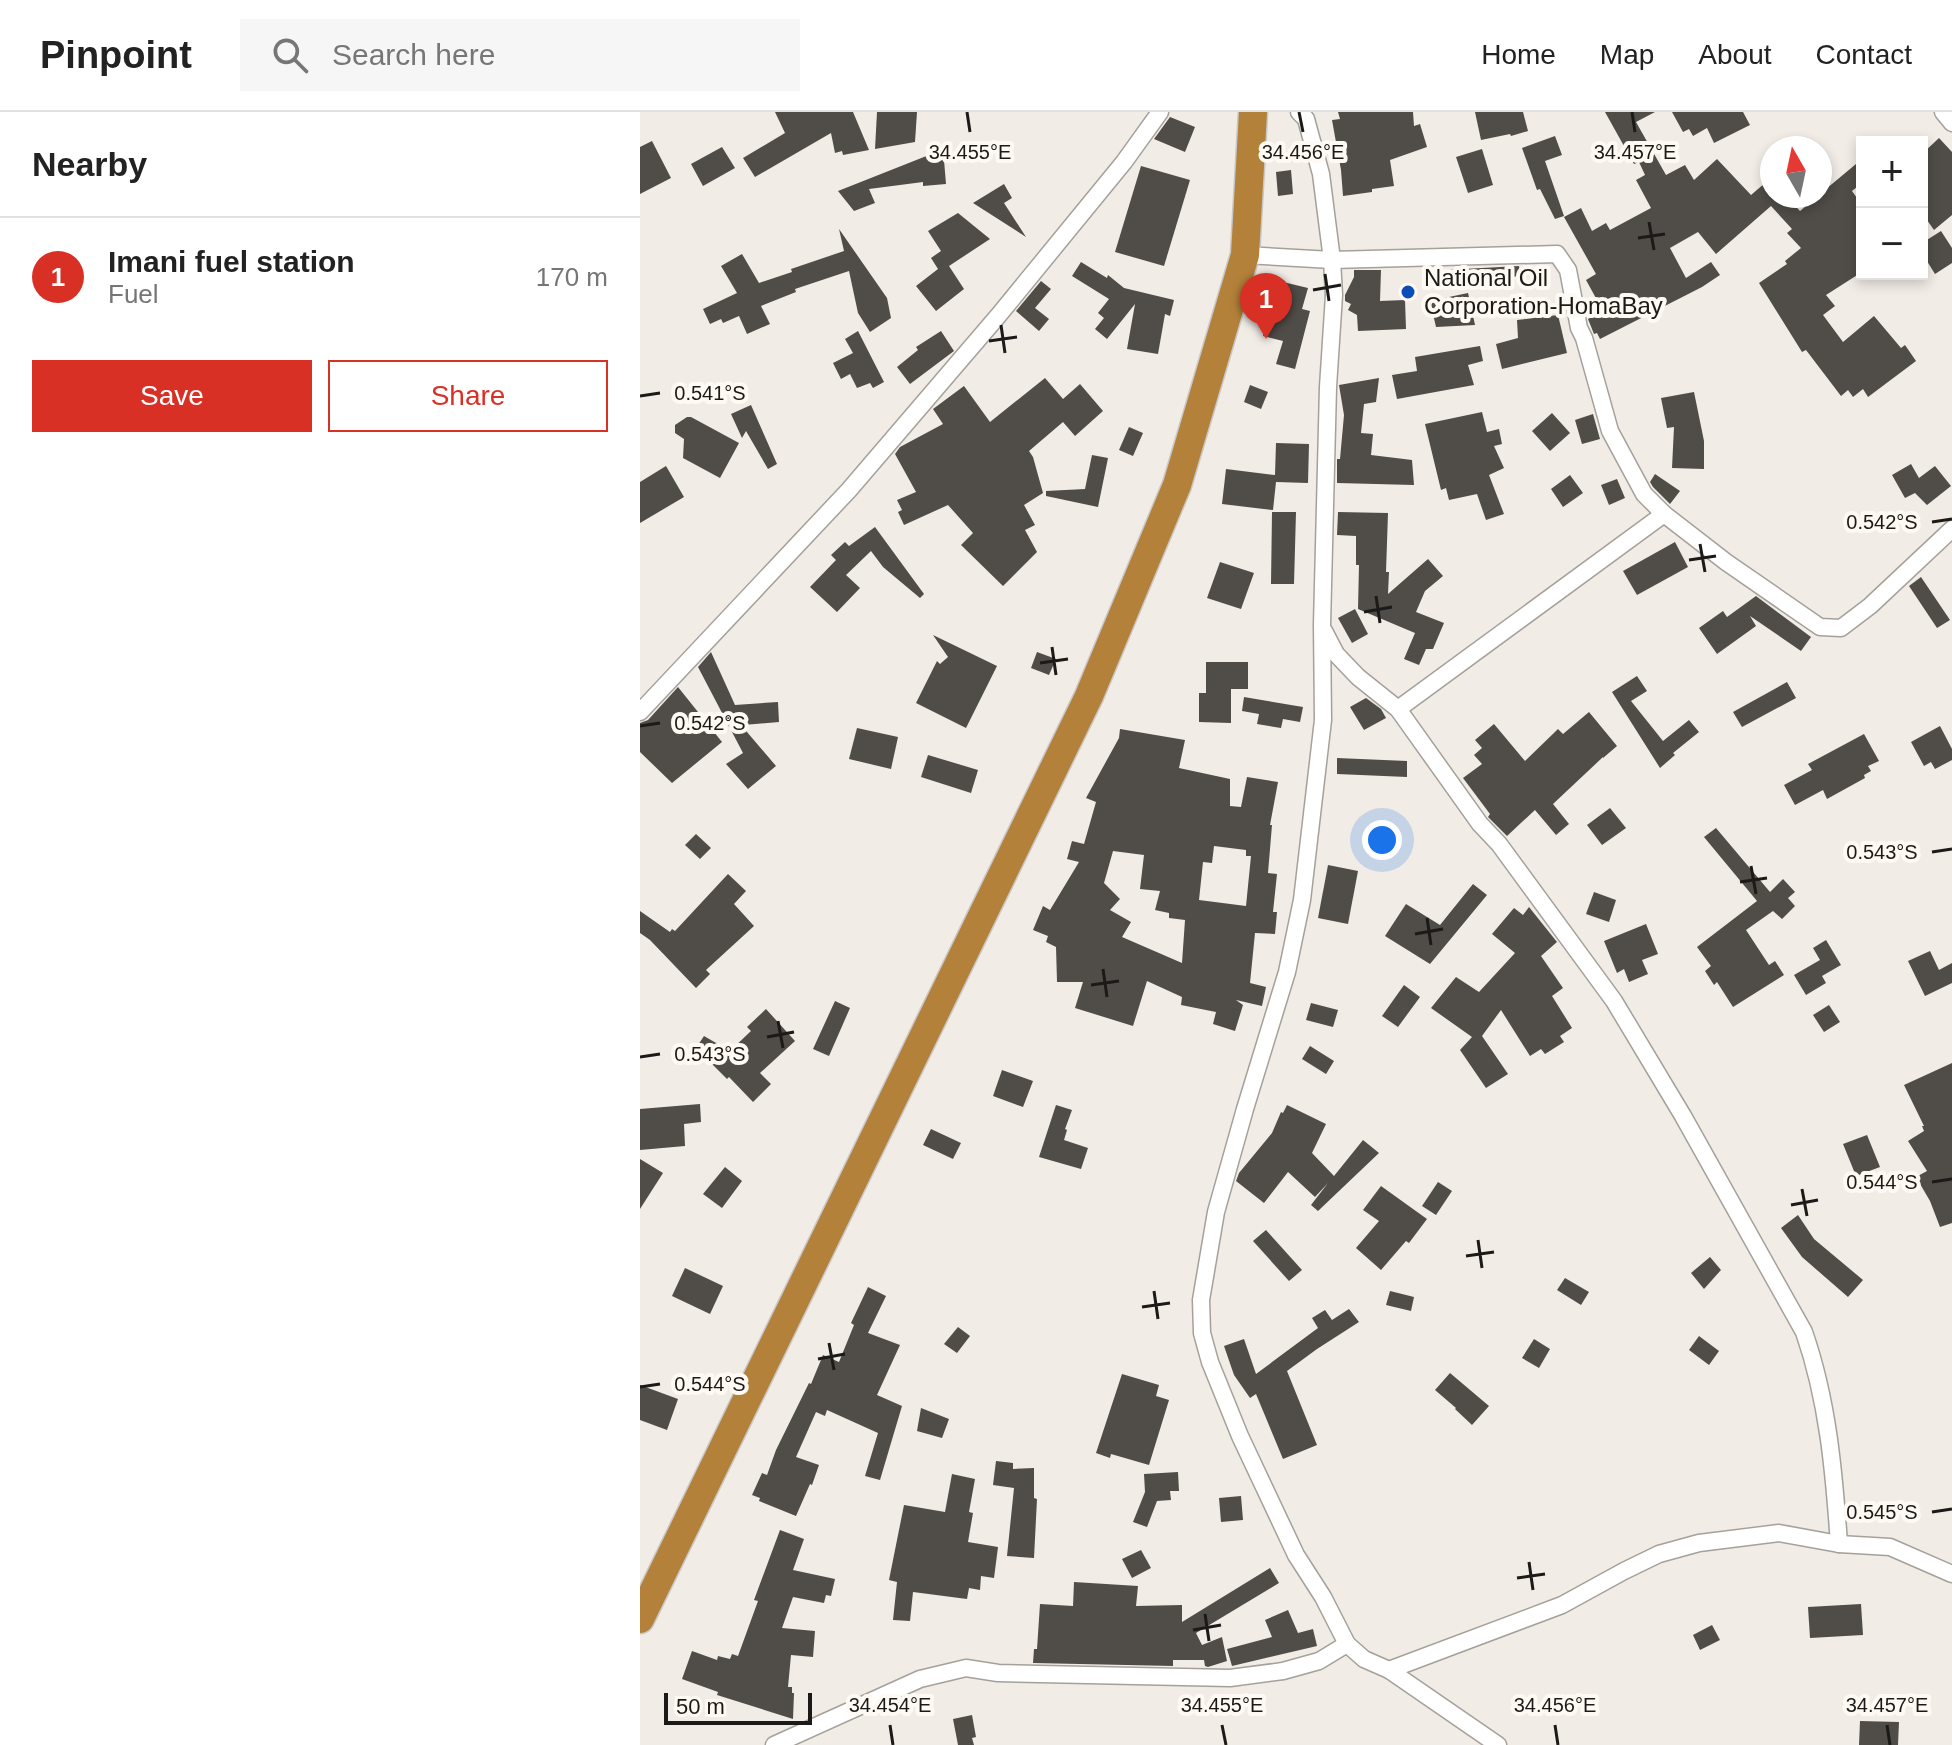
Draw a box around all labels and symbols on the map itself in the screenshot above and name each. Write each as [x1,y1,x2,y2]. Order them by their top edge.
north arrow [1760,136,1832,208]
text: 34.455°E [929,141,1011,163]
text: 34.456°E [1262,141,1344,163]
text: 34.457°E [1594,141,1676,163]
place label: National Oil Corporation-HomaBay [1424,264,1663,319]
pin: 1 [1240,273,1292,339]
marker: National Oil Corporation-HomaBay [1399,283,1417,301]
text: 0.541°S [674,382,746,404]
text: 0.542°S [1846,511,1918,533]
text: 0.542°S [674,712,746,734]
your location [1362,820,1402,860]
text: 0.543°S [1846,841,1918,863]
text: 0.543°S [674,1043,746,1065]
text: 0.544°S [1846,1171,1918,1193]
text: 0.544°S [674,1373,746,1395]
text: 0.545°S [1846,1501,1918,1523]
scale bar [664,1689,812,1725]
text: 34.454°E [849,1694,931,1716]
text: 34.455°E [1181,1694,1263,1716]
text: 34.456°E [1514,1694,1596,1716]
text: 34.457°E [1846,1694,1928,1716]

